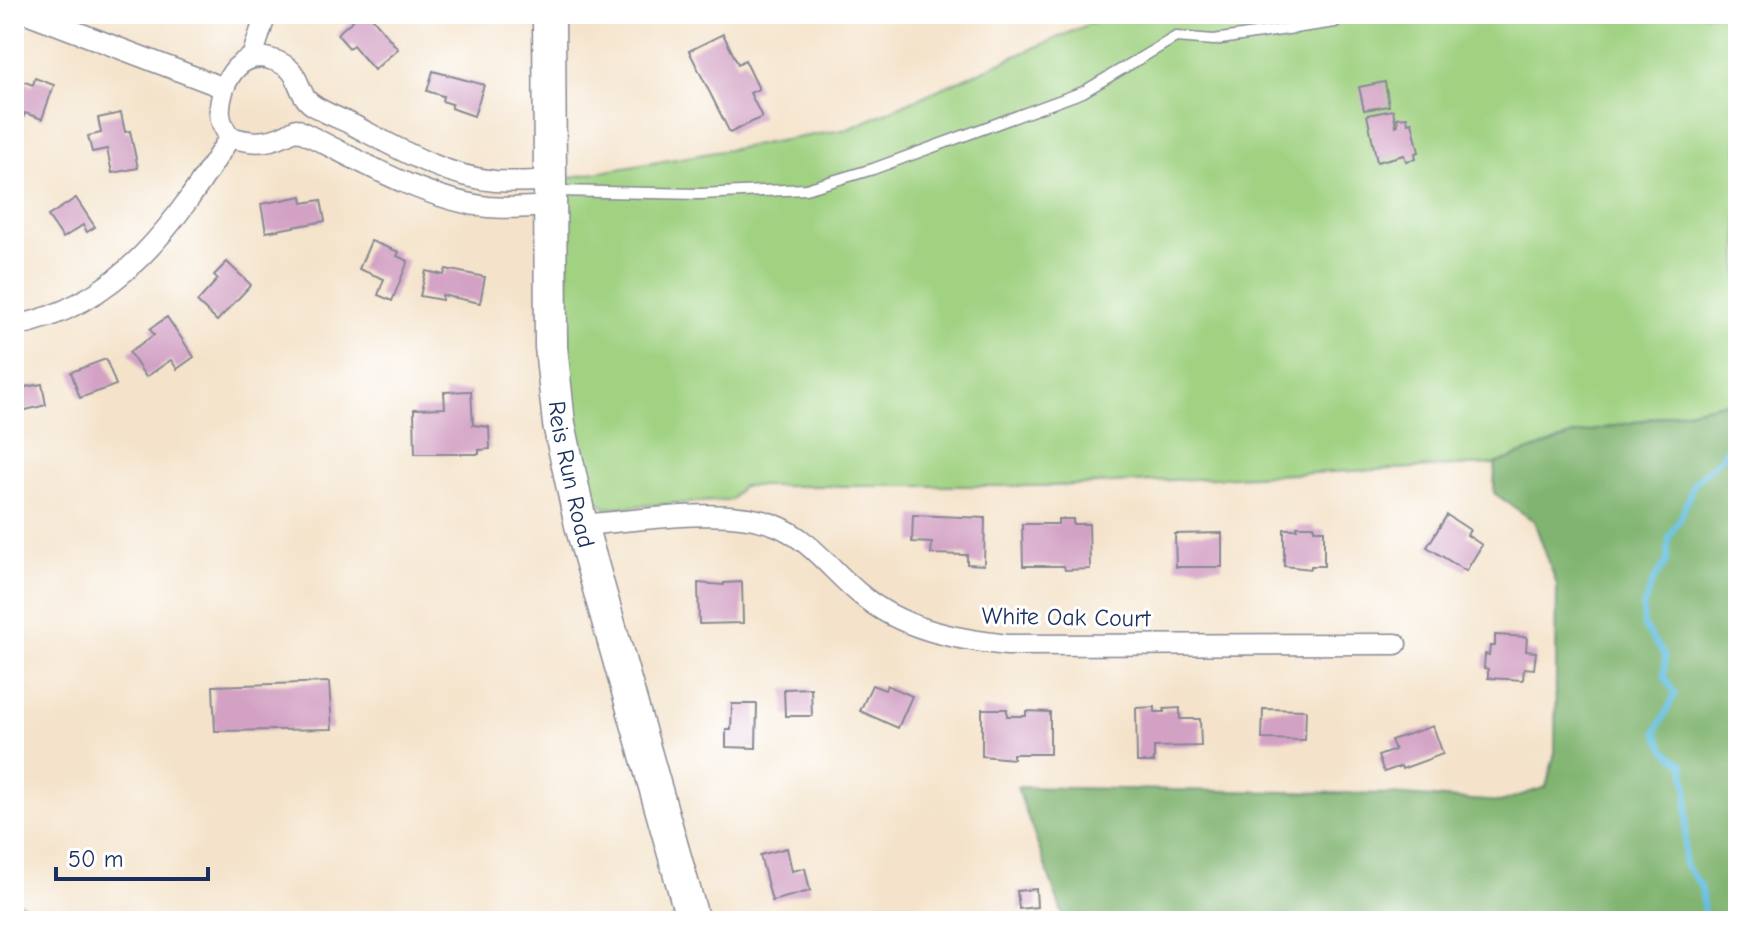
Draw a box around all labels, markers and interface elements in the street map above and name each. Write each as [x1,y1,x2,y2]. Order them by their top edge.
street label: Reis Run Road [543,400,601,551]
street label: White Oak Court [981,602,1152,632]
scale bar [56,831,208,881]
text: 50 m [68,845,124,873]

